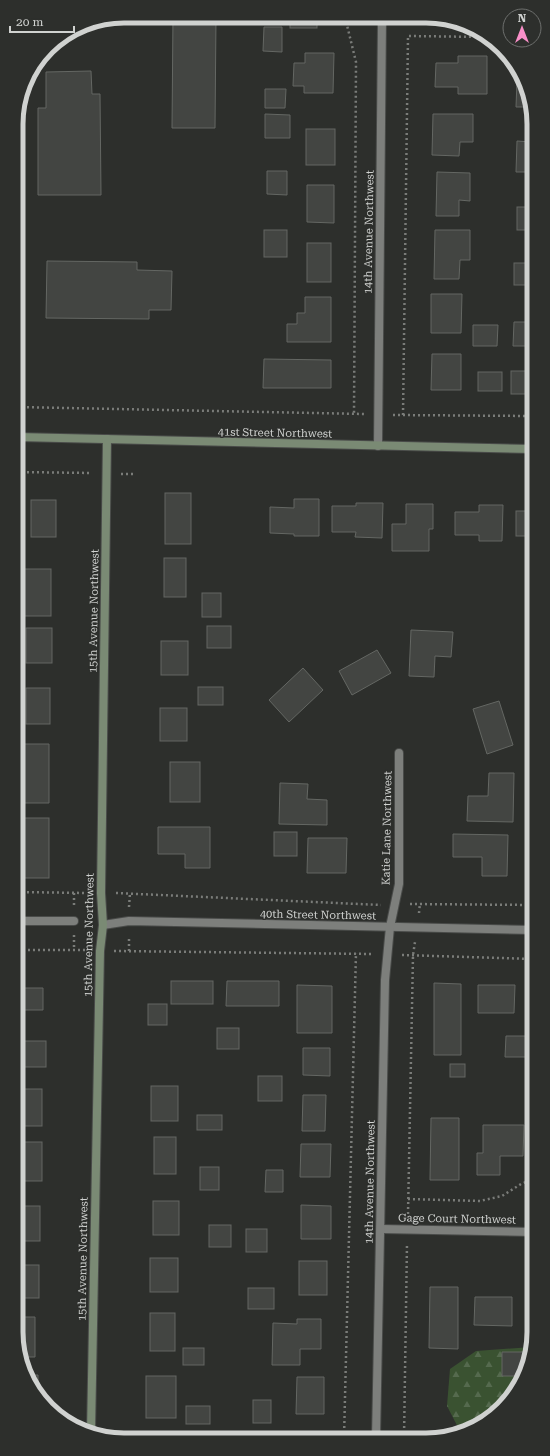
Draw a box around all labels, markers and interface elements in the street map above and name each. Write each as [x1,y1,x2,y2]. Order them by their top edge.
scale bar [10,8,74,34]
north arrow [502,8,542,48]
text: N [518,12,527,25]
text: 20 m [16,15,43,29]
street label: 14th Avenue Northwest [361,170,377,294]
street label: 41st Street Northwest [218,426,332,440]
street label: 15th Avenue Northwest [86,549,102,673]
street label: Katie Lane Northwest [380,771,394,885]
street label: 15th Avenue Northwest [81,873,97,997]
street label: 40th Street Northwest [260,907,376,923]
street label: 14th Avenue Northwest [362,1120,378,1244]
street label: 15th Avenue Northwest [75,1197,91,1321]
street label: Gage Court Northwest [398,1211,516,1227]

